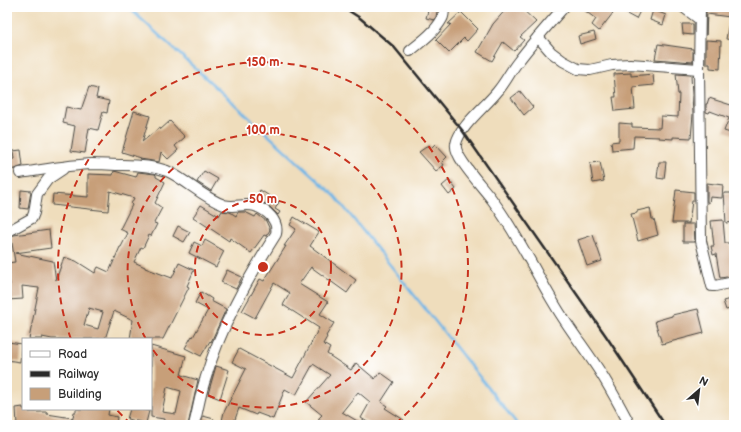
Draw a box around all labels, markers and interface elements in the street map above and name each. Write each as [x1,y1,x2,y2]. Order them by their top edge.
text: 150 m [247,55,279,70]
text: 100 m [246,123,280,138]
text: 50 m [249,192,277,207]
centre of rings [256,260,270,274]
legend [22,338,152,410]
text: Road [58,347,87,362]
text: Railway [58,367,100,382]
north arrow [679,370,719,410]
text: N [697,374,710,389]
text: Building [58,387,102,402]

